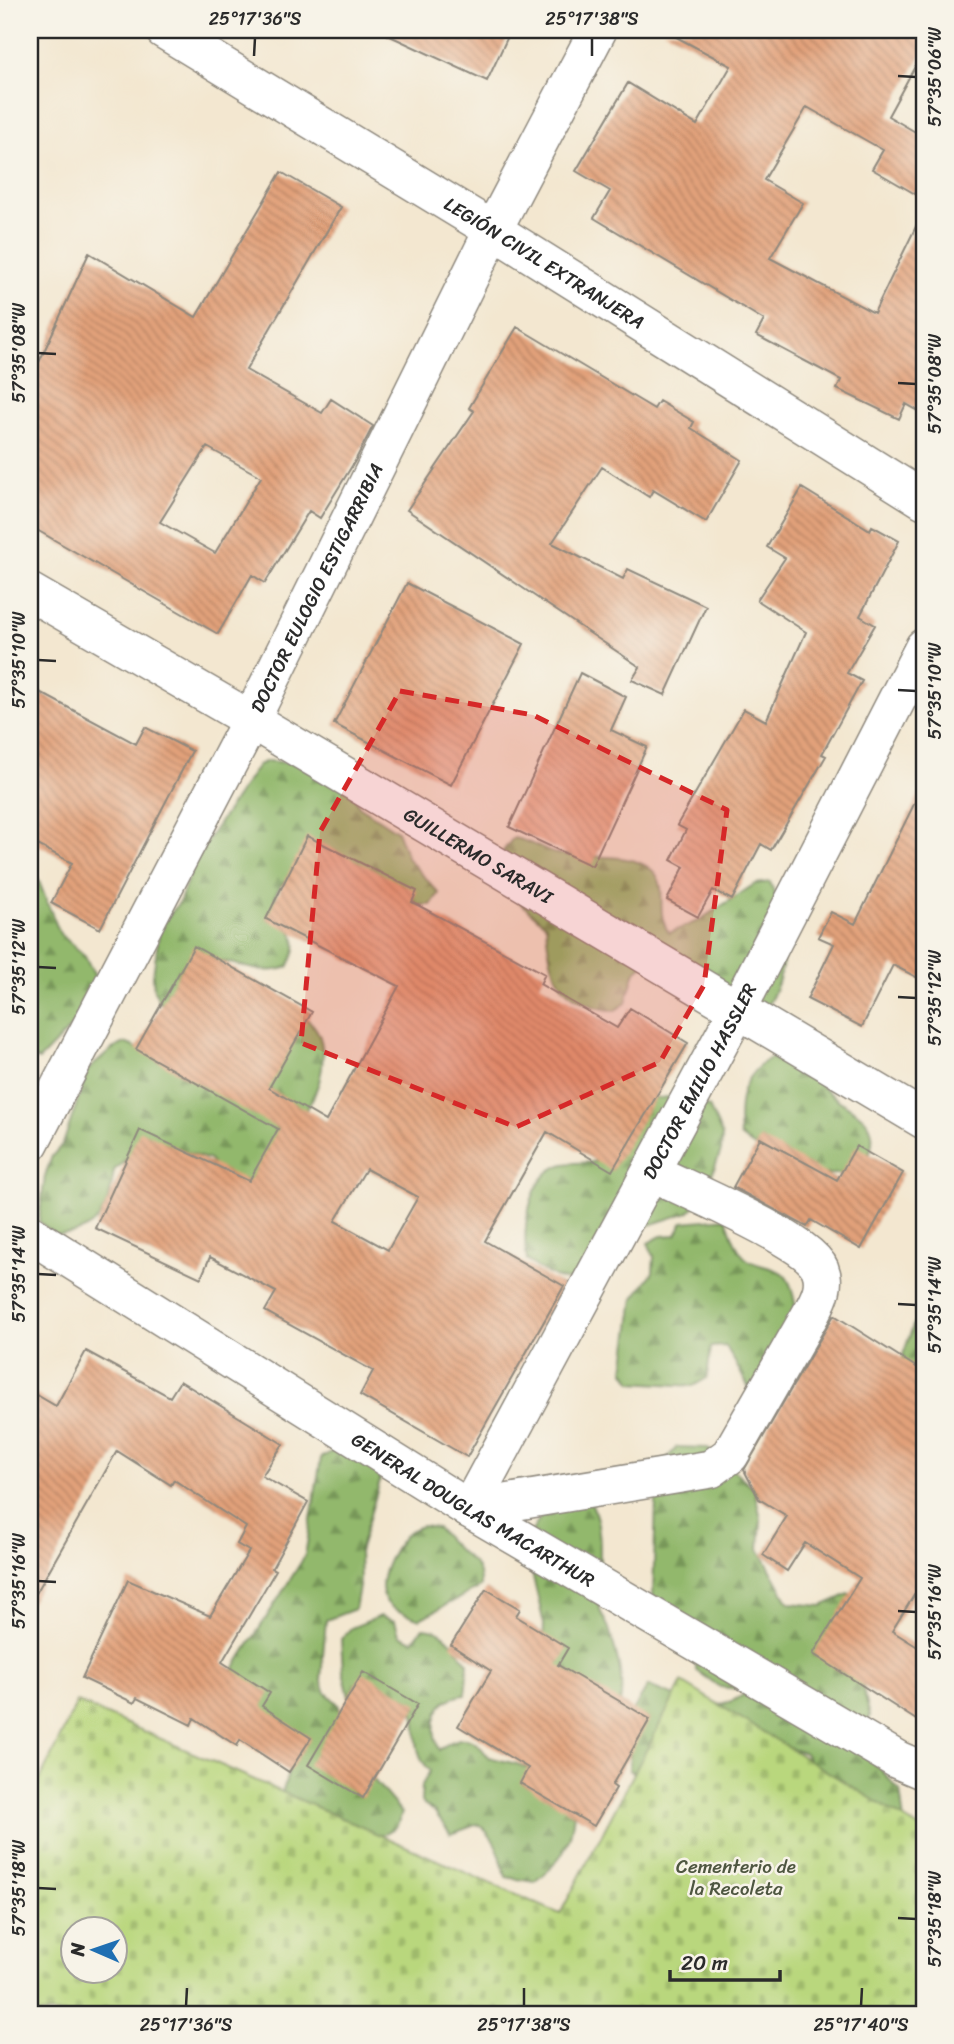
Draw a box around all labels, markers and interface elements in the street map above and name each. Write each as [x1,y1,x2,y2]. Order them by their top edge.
text: 25°17'36"S [209,3,301,35]
text: 25°17'38"S [545,3,639,35]
text: 57°35'06"W [919,26,951,127]
street label: LEGIÓN CIVIL EXTRANJERA [438,188,651,338]
text: 57°35'08"W [3,302,35,403]
text: 57°35'08"W [919,333,951,434]
street label: DOCTOR EULOGIO ESTIGARRIBIA [241,457,393,718]
text: 57°35'10"W [3,610,35,709]
text: 57°35'10"W [919,641,951,740]
street label: GUILLERMO SARAVI [397,798,560,914]
text: 57°35'12"W [3,918,35,1015]
text: 57°35'12"W [919,949,951,1046]
street label: DOCTOR EMILIO HASSLER [633,977,766,1185]
text: 57°35'14"W [3,1224,35,1322]
text: 57°35'14"W [919,1255,951,1353]
street label: GENERAL DOUGLAS MACARTHUR [345,1423,601,1596]
text: 57°35'16"W [3,1532,35,1629]
text: 57°35'16"W [919,1563,951,1660]
text: 57°35'18"W [3,1839,35,1936]
park label: Cementerio de la Recoleta [676,1850,796,1905]
text: 57°35'18"W [919,1870,951,1967]
north arrow [60,1914,130,1984]
scale bar [670,1939,781,1983]
text: N [61,1941,94,1958]
text: 20 m [681,1944,728,1982]
text: 25°17'36"S [140,2009,232,2041]
text: 25°17'38"S [477,2009,571,2041]
text: 25°17'40"S [813,2009,909,2041]

